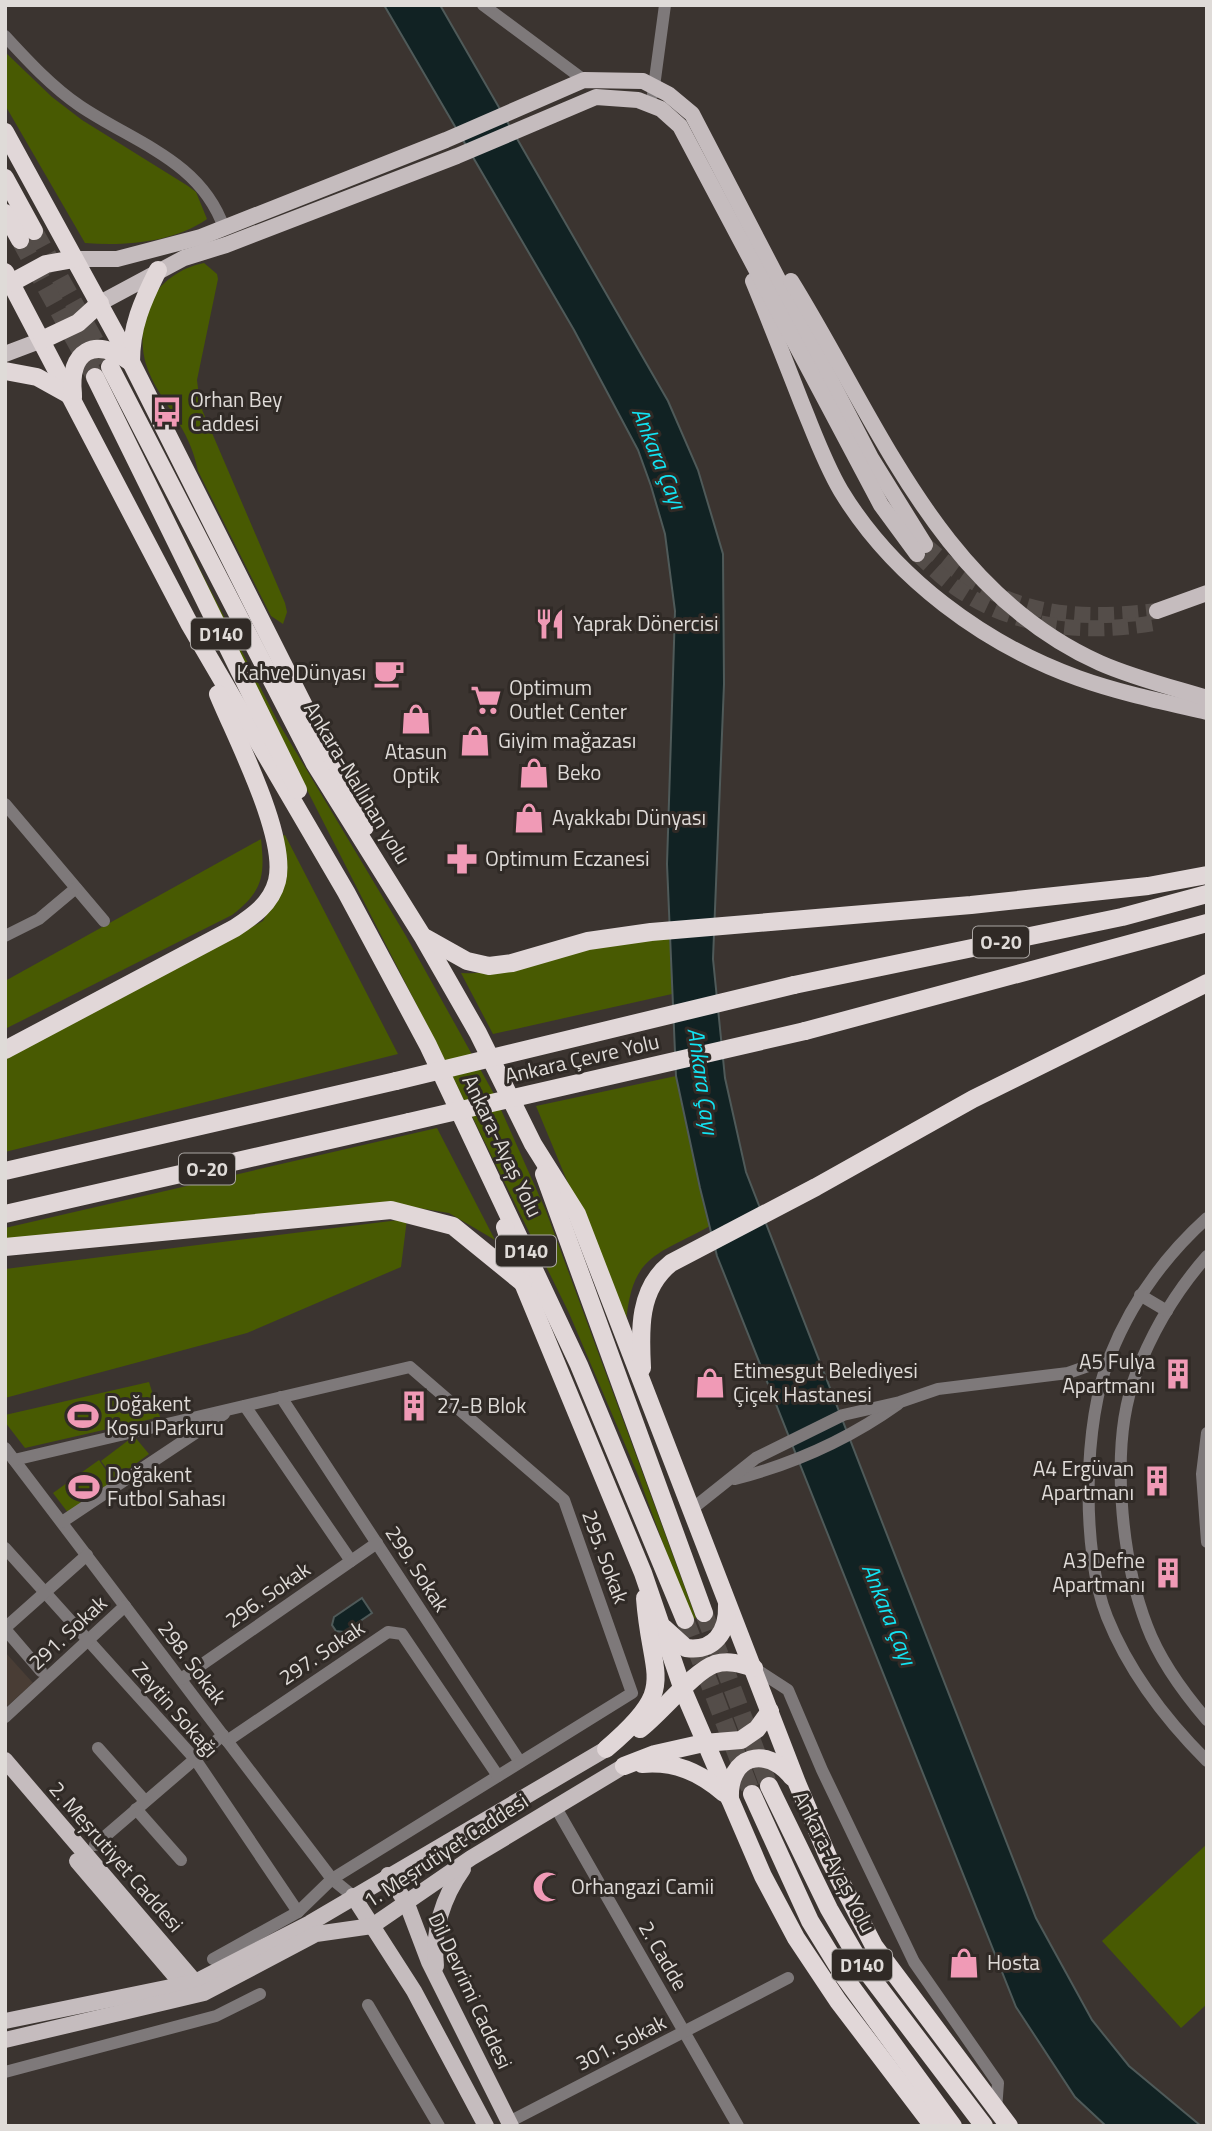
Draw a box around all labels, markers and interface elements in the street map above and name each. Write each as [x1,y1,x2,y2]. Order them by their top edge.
place label: Orhan Bey Caddesi [190,383,282,439]
bus stop icon: Orhan Bey Caddesi [150,395,184,429]
water label: Ankara Çayı [623,402,696,515]
restaurant icon: Yaprak Dönercisi [533,607,567,641]
place label: Yaprak Dönercisi [573,607,719,639]
road number: D140 [191,618,251,650]
place label: Kahve Dünyası [237,656,366,688]
cafe icon: Kahve Dünyası [372,656,406,690]
place label: Optimum Outlet Center [509,671,627,727]
supermarket icon: Optimum Outlet Center [469,683,503,717]
street label: Ankara-Nallıhan yolu [296,695,419,870]
shop icon: Atasun Optik [399,702,433,736]
shop icon: Giyim mağazası [458,724,492,758]
place label: Giyim mağazası [498,724,636,756]
place label: Atasun Optik [385,735,447,791]
shop icon: Beko [517,756,551,790]
place label: Beko [557,756,601,788]
shop icon: Ayakkabı Dünyası [512,801,546,835]
place label: Ayakkabı Dünyası [552,801,706,833]
pharmacy icon: Optimum Eczanesi [445,842,479,876]
place label: Optimum Eczanesi [485,842,650,874]
road number: O-20 [973,926,1029,958]
street label: Ankara Çevre Yolu [501,1025,662,1091]
water label: Ankara Çayı [679,1025,728,1138]
street label: Ankara-Ayaş Yolu [455,1069,551,1222]
road number: O-20 [179,1154,235,1184]
road number: D140 [496,1236,556,1266]
place label: A5 Fulya Apartmanı [1062,1345,1155,1401]
place label: Etimesgut Belediyesi Çiçek Hastanesi [733,1354,918,1410]
building icon: A5 Fulya Apartmanı [1161,1357,1195,1391]
shop icon: Etimesgut Belediyesi Çiçek Hastanesi [693,1366,727,1400]
place label: Doğakent Koşu Parkuru [106,1387,224,1443]
building icon: 27-B Blok [397,1389,431,1423]
place label: 27-B Blok [437,1389,526,1421]
sports icon: Doğakent Koşu Parkuru [66,1399,100,1433]
place label: A4 Ergüvan Apartmanı [1033,1452,1134,1508]
place label: Doğakent Futbol Sahası [107,1458,226,1514]
building icon: A4 Ergüvan Apartmanı [1140,1464,1174,1498]
sports icon: Doğakent Futbol Sahası [67,1470,101,1504]
street label: 295. Sokak [574,1505,638,1608]
street label: 299. Sokak [378,1519,458,1618]
place label: A3 Defne Apartmanı [1052,1544,1145,1600]
street label: 296. Sokak [218,1553,317,1635]
building icon: A3 Defne Apartmanı [1151,1556,1185,1590]
water label: Ankara Çayı [853,1558,926,1671]
street label: 291. Sokak [21,1587,114,1677]
street label: 297. Sokak [272,1612,371,1693]
street label: 298. Sokak [151,1614,235,1711]
street label: Zeytin Sokağı [125,1654,226,1764]
street label: 2. Meşrutiyet Caddesi [42,1774,191,1939]
street label: 1. Meşrutiyet Caddesi [357,1785,534,1916]
street label: Ankara-Ayaş Yolu [785,1785,884,1938]
mosque icon: Orhangazi Camii [531,1870,565,1904]
place label: Orhangazi Camii [571,1870,714,1902]
street label: Dil Devrimi Caddesi [421,1907,521,2074]
street label: 2. Cadde [631,1915,697,1996]
shop icon: Hosta [947,1946,981,1980]
place label: Hosta [987,1946,1040,1978]
road number: D140 [832,1950,892,1980]
street label: 301. Sokak [570,2006,671,2078]

